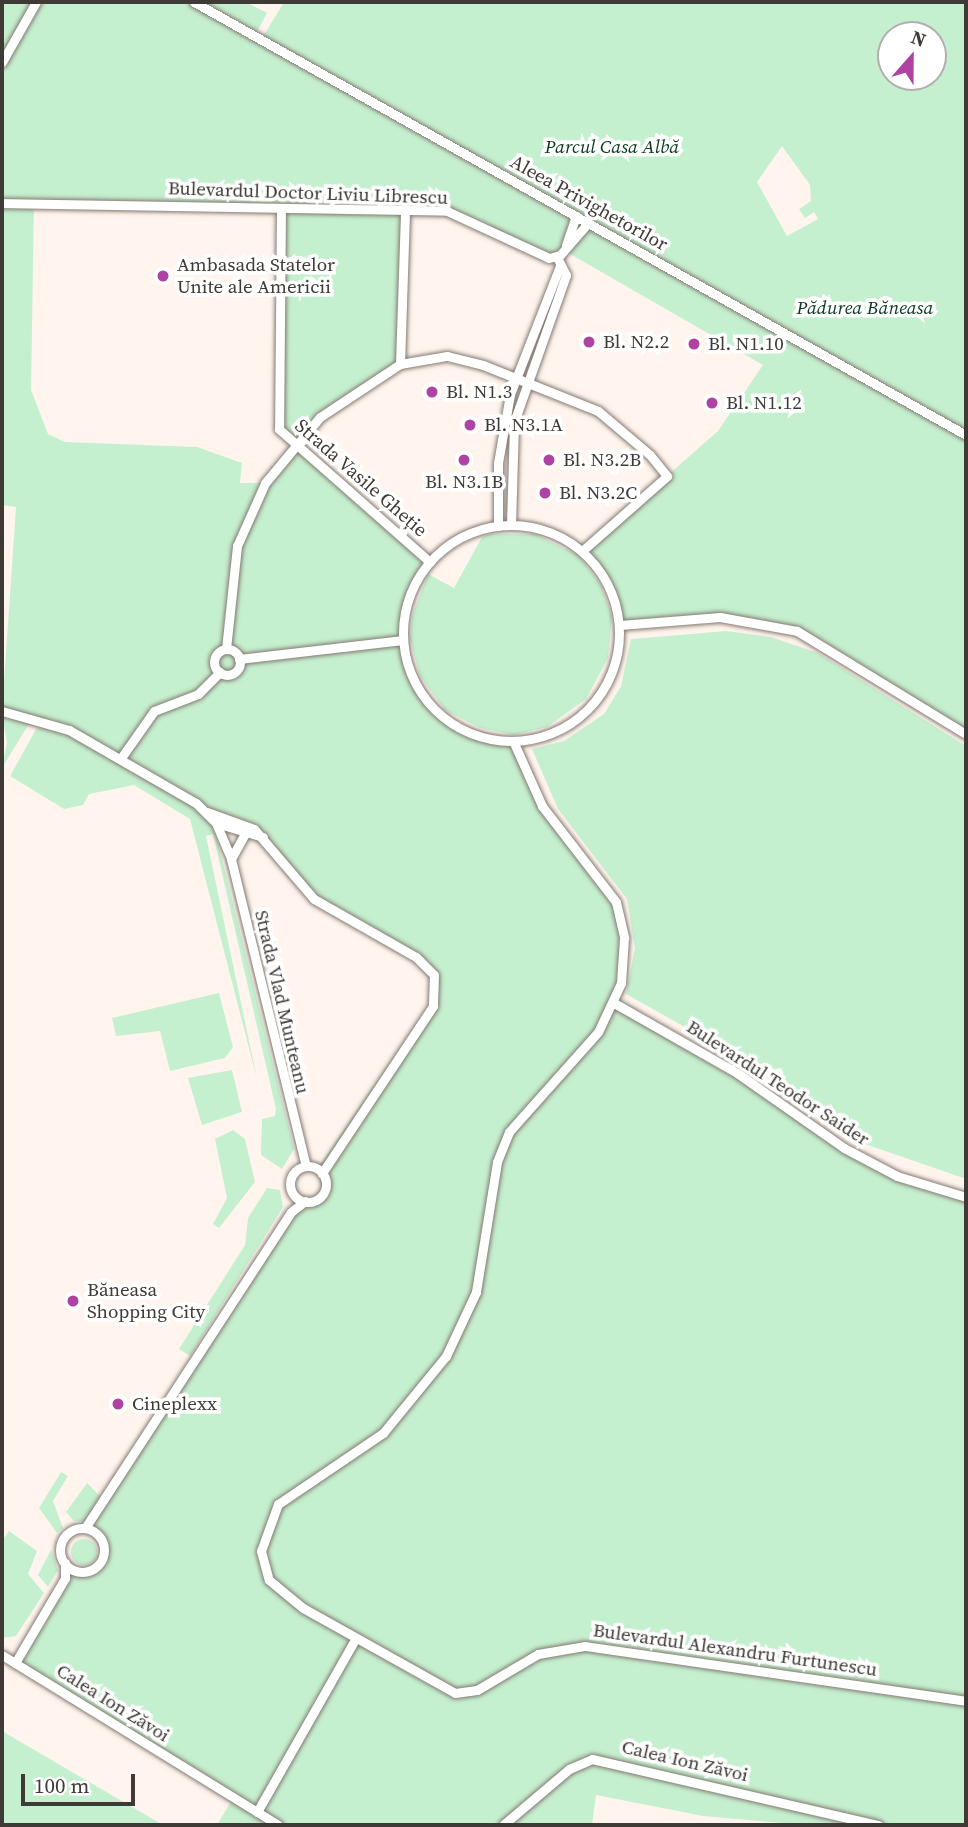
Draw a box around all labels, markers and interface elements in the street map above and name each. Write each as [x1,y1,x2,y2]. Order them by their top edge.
north arrow [877,21,947,91]
text: N [908,24,930,53]
park label: Parcul Casa Albă [545,136,679,158]
street label: Aleea Privighetorilor [506,150,672,256]
street label: Bulevardul Doctor Liviu Librescu [168,177,448,209]
place label: Ambasada Statelor Unite ale Americii [177,254,335,298]
marker: Ambasada Statelor Unite ale Americii [155,268,171,284]
park label: Pădurea Băneasa [797,297,933,319]
place label: Bl. N2.2 [603,331,669,353]
place label: Bl. N1.10 [708,333,784,355]
marker: Bl. N2.2 [581,334,597,350]
marker: Bl. N1.10 [686,336,702,352]
place label: Bl. N1.3 [446,381,512,403]
marker: Bl. N1.3 [424,384,440,400]
place label: Bl. N1.12 [726,392,802,414]
marker: Bl. N1.12 [704,395,720,411]
street label: Strada Vasile Gheție [290,414,432,542]
place label: Bl. N3.1A [484,414,563,436]
marker: Bl. N3.1A [462,417,478,433]
place label: Bl. N3.2B [563,449,641,471]
marker: Bl. N3.1B [456,452,472,468]
marker: Bl. N3.2B [541,452,557,468]
place label: Bl. N3.1B [425,471,503,493]
place label: Bl. N3.2C [559,482,637,504]
marker: Bl. N3.2C [537,485,553,501]
street label: Strada Vlad Munteanu [250,908,314,1096]
street label: Bulevardul Teodor Saider [682,1015,874,1151]
place label: Băneasa Shopping City [87,1279,205,1323]
marker: Băneasa Shopping City [65,1293,81,1309]
place label: Cineplexx [132,1393,217,1415]
marker: Cineplexx [110,1396,126,1412]
street label: Bulevardul Alexandru Furtunescu [592,1619,878,1681]
street label: Calea Ion Zăvoi [52,1659,174,1747]
street label: Calea Ion Zăvoi [620,1735,750,1787]
scale bar [24,1760,138,1804]
text: 100 m [34,1771,89,1800]

